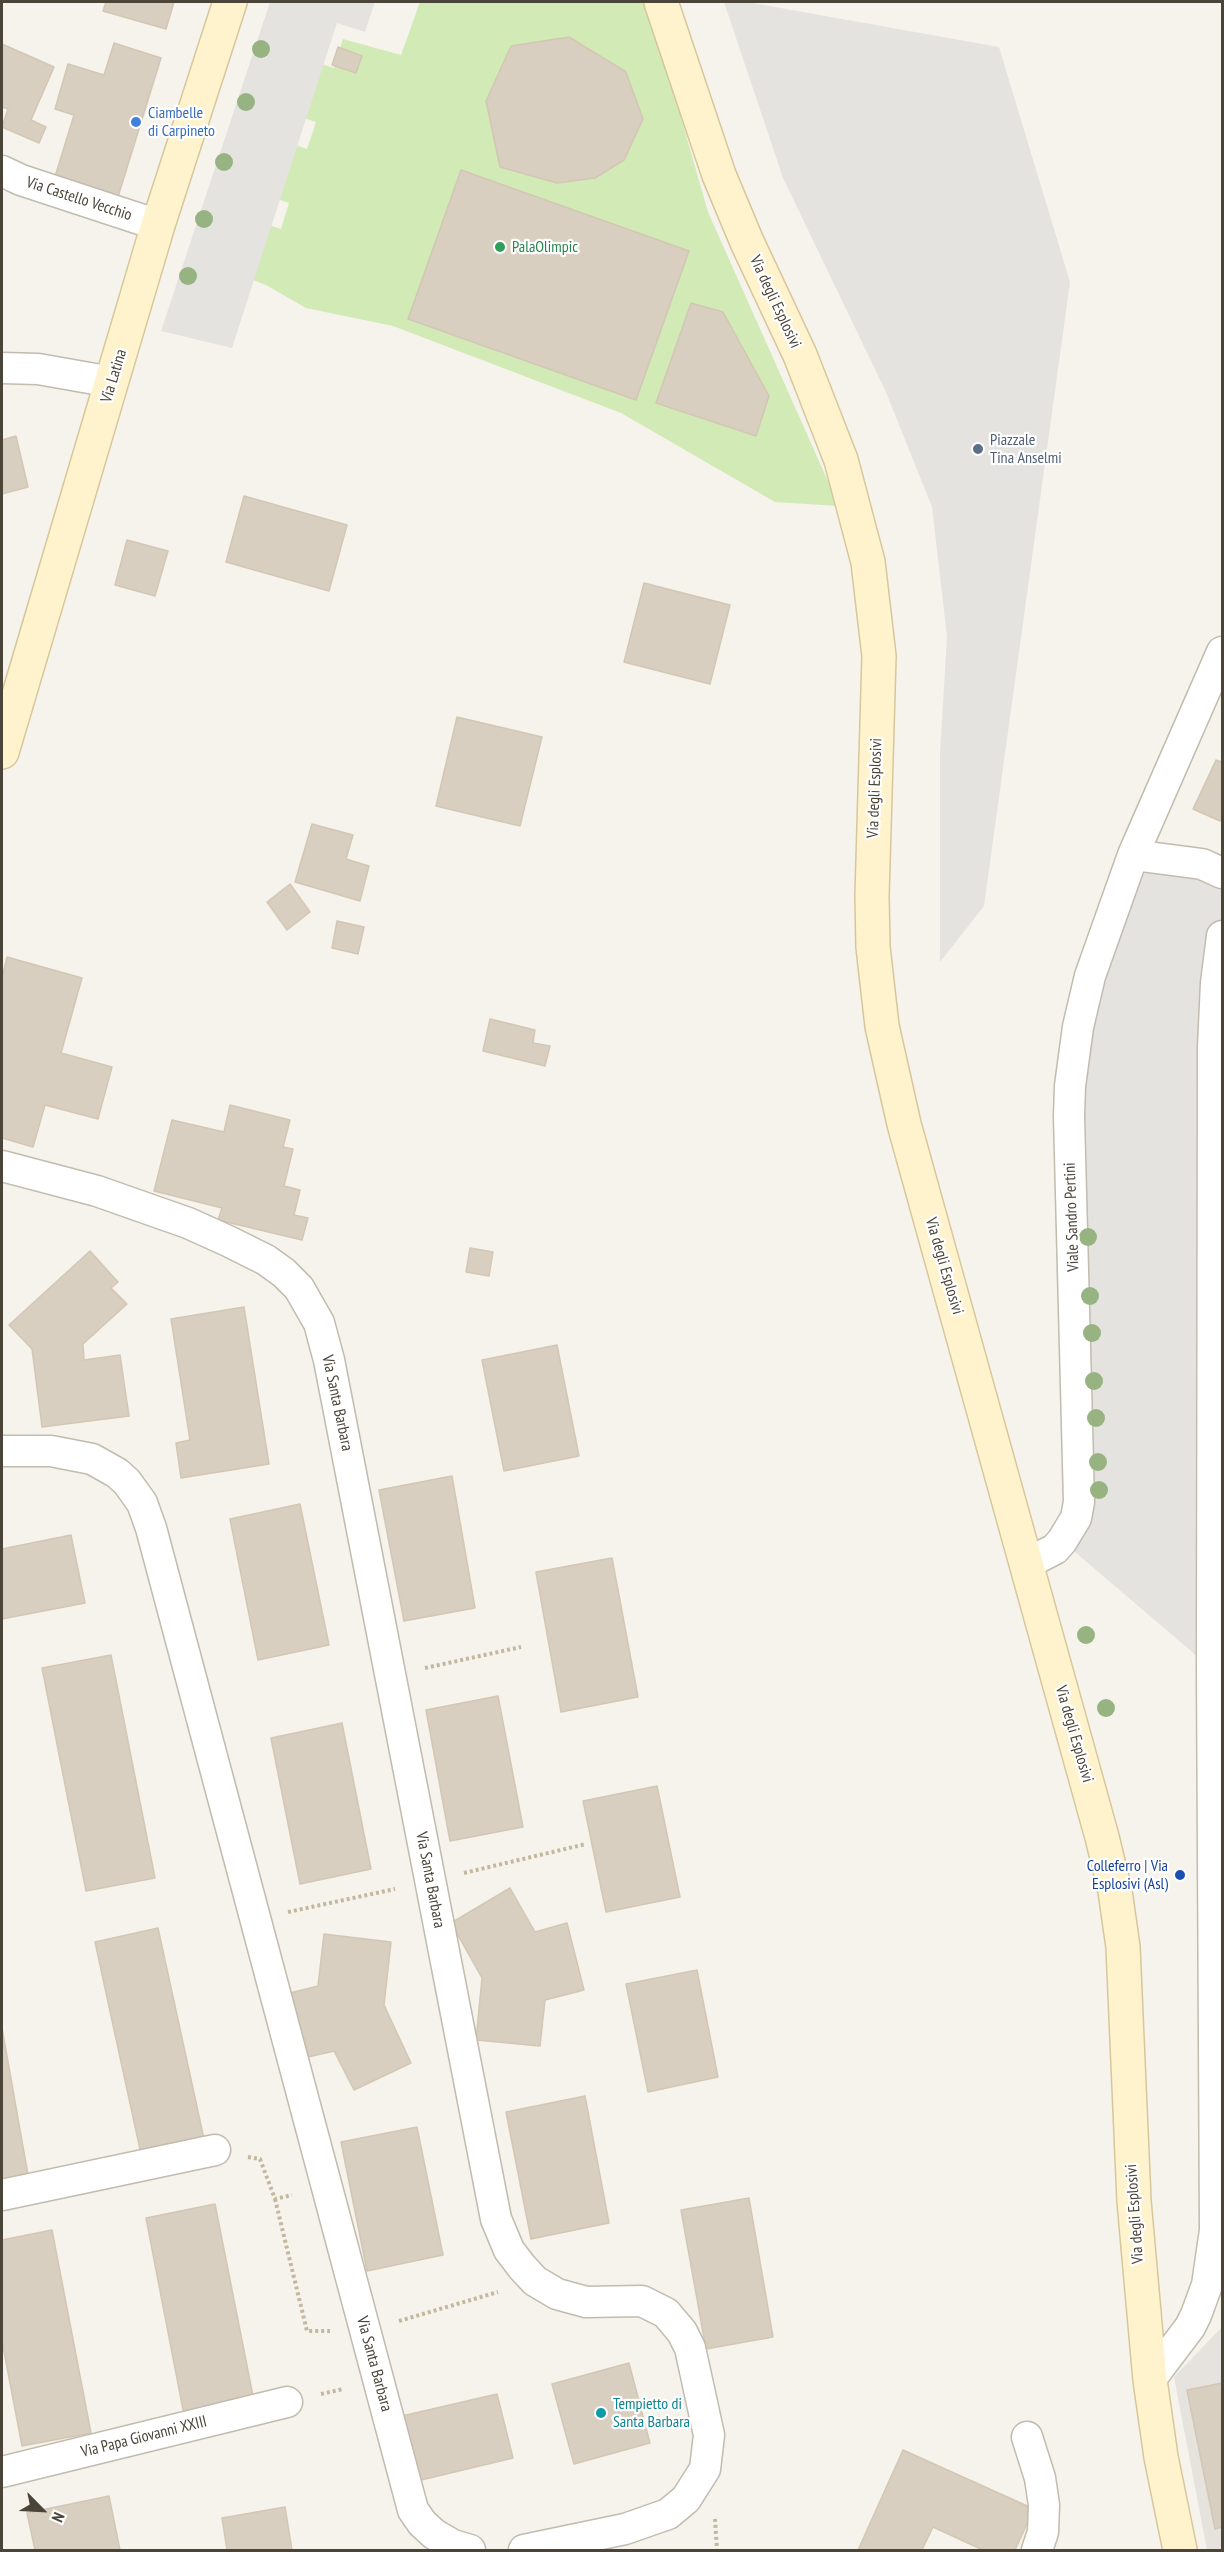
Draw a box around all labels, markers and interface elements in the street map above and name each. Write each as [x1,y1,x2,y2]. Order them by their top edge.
place label: Ciambelle di Carpineto [148,103,215,141]
marker: Ciambelle di Carpineto [129,115,143,129]
street label: Via Castello Vecchio [24,173,134,225]
place label: PalaOlimpic [512,237,578,257]
marker: PalaOlimpic [493,240,507,254]
street label: Via degli Esplosivi [745,253,805,351]
street label: Via Latina [97,347,131,405]
place label: Piazzale Tina Anselmi [990,430,1062,468]
marker: Piazzale Tina Anselmi [971,442,985,456]
street label: Via degli Esplosivi [864,738,886,838]
street label: Viale Sandro Pertini [1060,1162,1084,1272]
street label: Via degli Esplosivi [921,1215,967,1317]
street label: Via Santa Barbara [317,1353,357,1453]
street label: Via degli Esplosivi [1051,1683,1097,1785]
street label: Via Santa Barbara [411,1830,449,1930]
place label: Colleferro | Via Esplosivi (Asl) [1087,1856,1168,1894]
marker: Colleferro | Via Esplosivi (Asl) [1173,1868,1187,1882]
street label: Via degli Esplosivi [1122,2163,1148,2265]
street label: Via Santa Barbara [352,2314,396,2414]
place label: Tempietto di Santa Barbara [613,2394,690,2432]
marker: Tempietto di Santa Barbara [594,2406,608,2420]
street label: Via Papa Giovanni XXIII [79,2412,209,2462]
north arrow [12,2480,72,2540]
text: N [48,2509,69,2525]

